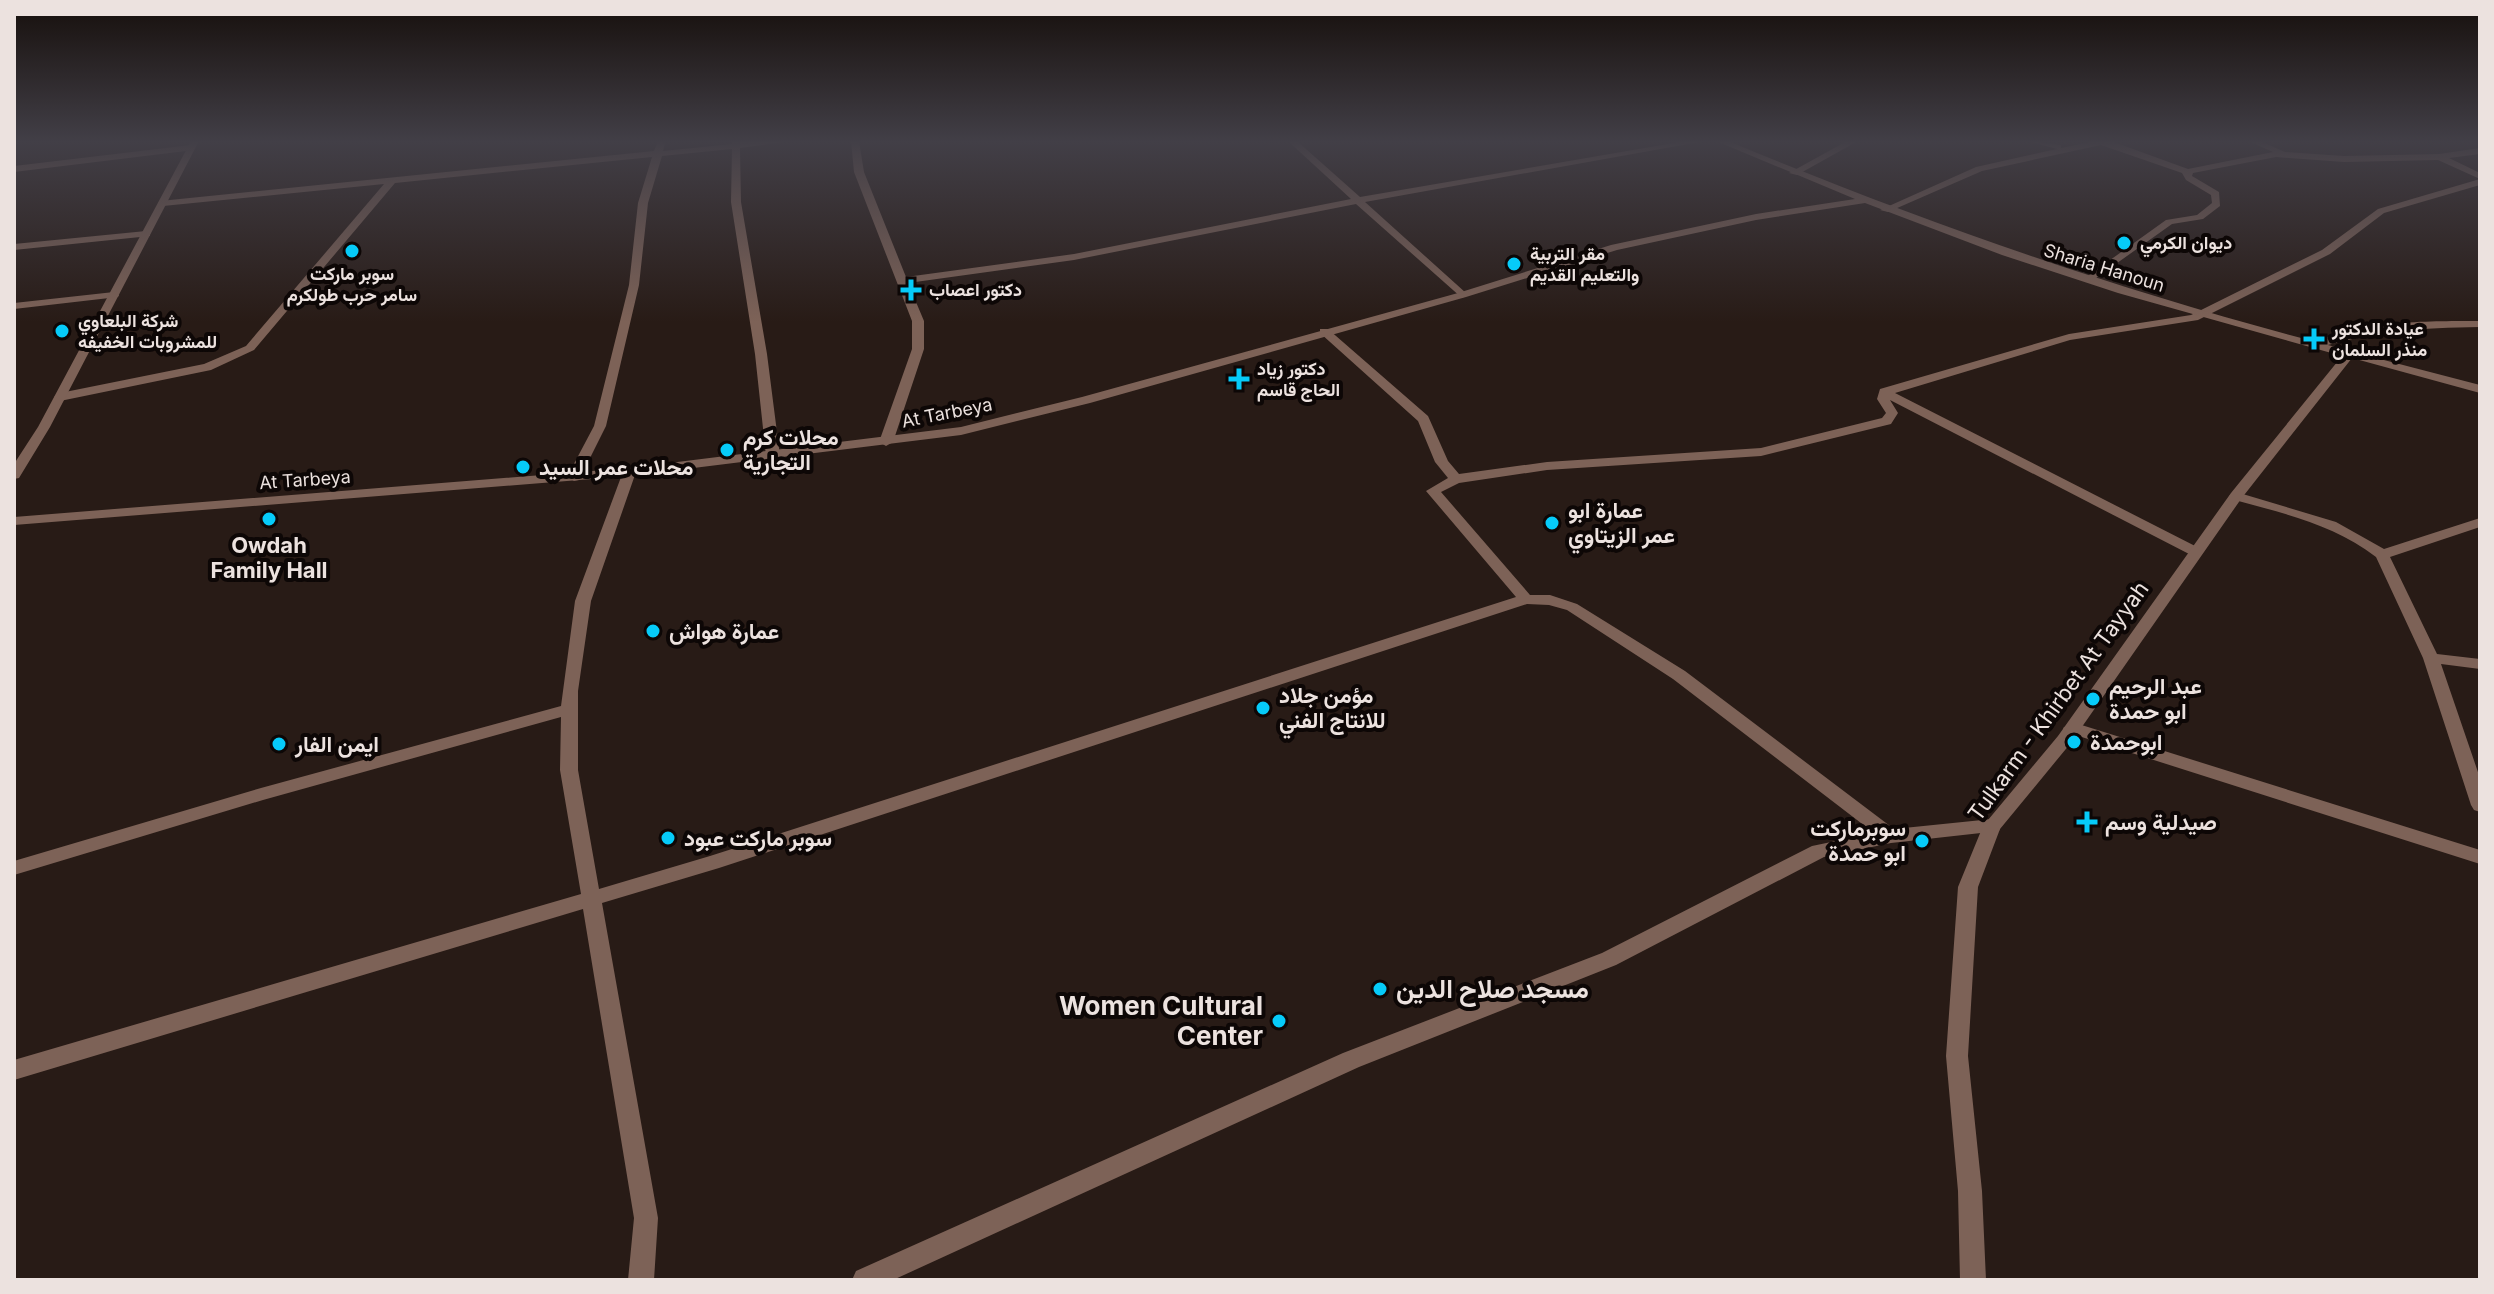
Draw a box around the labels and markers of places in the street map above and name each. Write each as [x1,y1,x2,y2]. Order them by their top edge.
place label: ديوان الكرمي [2140,232,2232,258]
marker: ديوان الكرمي [2115,234,2133,252]
marker: سوبر ماركت سامر حرب طولكرم [343,242,361,260]
place label: مقر التربية والتعليم القديم [1530,243,1639,287]
marker: مقر التربية والتعليم القديم [1505,255,1523,273]
place label: سوبر ماركت سامر حرب طولكرم [287,263,417,307]
marker: دكتور اعصاب [900,279,922,301]
place label: دكتور اعصاب [929,279,1022,301]
place label: شركة البلعاوي للمشروبات الخفيفه [78,310,217,353]
place label: عيادة الدكتور منذر السلمان [2331,318,2427,361]
marker: شركة البلعاوي للمشروبات الخفيفه [53,322,71,340]
marker: عيادة الدكتور منذر السلمان [2303,328,2325,350]
place label: دكتور زياد الحاج قاسم [1257,358,1340,402]
marker: دكتور زياد الحاج قاسم [1228,368,1250,390]
place label: محلات كرم التجارية [743,424,839,476]
marker: محلات كرم التجارية [718,441,736,459]
place label: محلات عمر السيد [539,454,693,481]
marker: محلات عمر السيد [514,458,532,476]
place label: عمارة ابو عمر الزيتاوي [1568,497,1675,554]
marker: Owdah Family Hall [260,510,278,528]
marker: عمارة ابو عمر الزيتاوي [1543,514,1561,532]
place label: Owdah Family Hall [210,532,328,583]
place label: عمارة هواش [669,618,779,645]
marker: عمارة هواش [644,622,662,640]
place label: عبد الرحيم ابو حمدة [2109,673,2202,725]
place label: مؤمن جلاد للانتاج الفني [1279,682,1386,739]
marker: عبد الرحيم ابو حمدة [2084,690,2102,708]
marker: مؤمن جلاد للانتاج الفني [1254,699,1272,717]
place label: ابوحمدة [2090,729,2163,756]
place label: ايمن الفار [294,731,379,758]
marker: ابوحمدة [2065,733,2083,751]
marker: ايمن الفار [270,735,288,753]
place label: صيدلية وسم [2105,809,2217,837]
marker: صيدلية وسم [2076,811,2098,833]
place label: سوبرماركت ابو حمدة [1810,815,1906,867]
place label: سوبر ماركت عبود [684,825,832,852]
marker: سوبر ماركت عبود [659,829,677,847]
marker: سوبرماركت ابو حمدة [1913,832,1931,850]
place label: مسجد صلاح الدين [1396,973,1589,1007]
marker: مسجد صلاح الدين [1371,980,1389,998]
place label: Women Cultural Center [1059,990,1263,1051]
marker: Women Cultural Center [1270,1012,1288,1030]

